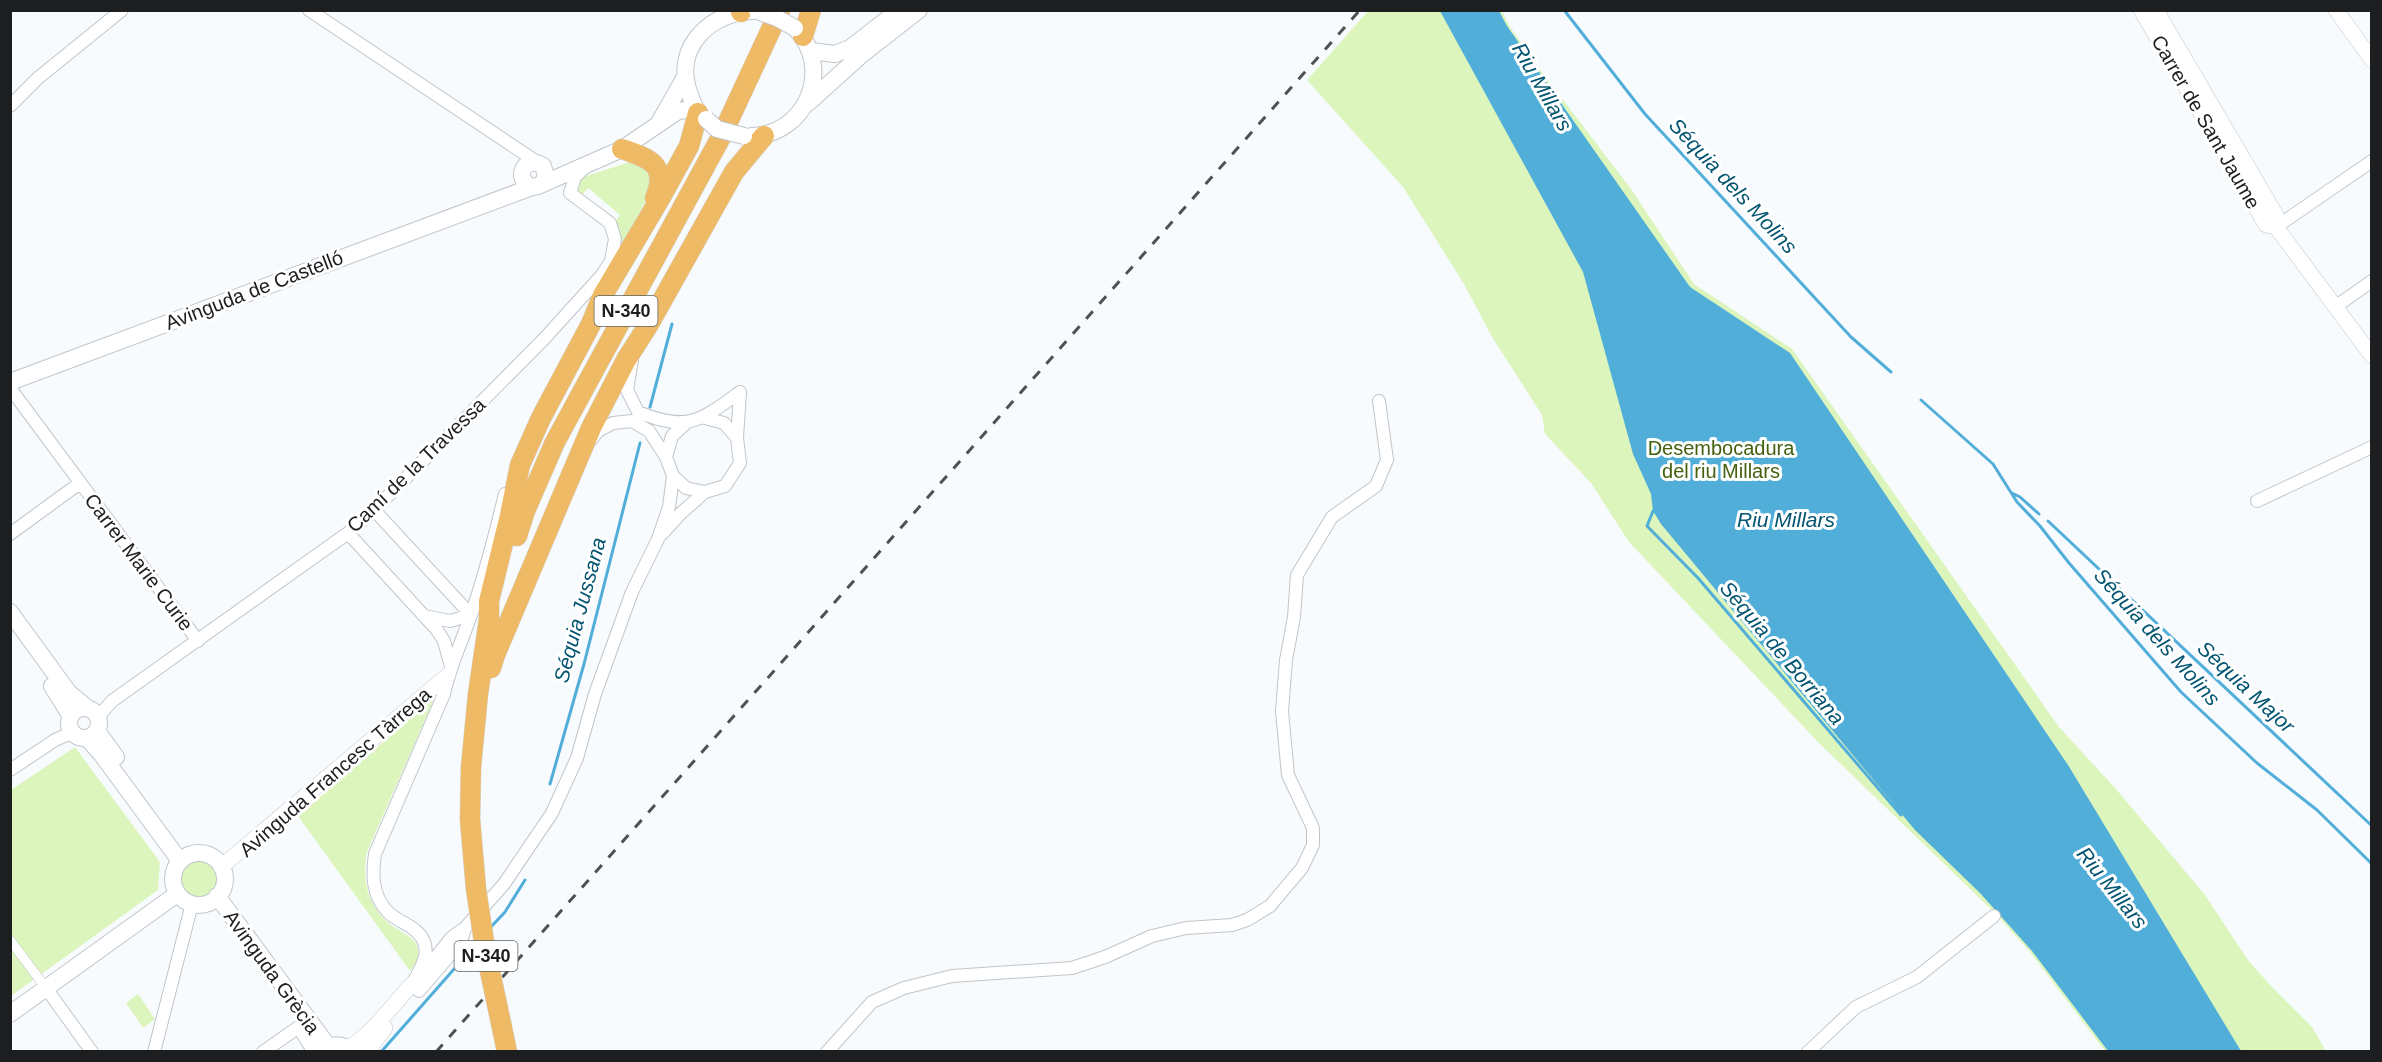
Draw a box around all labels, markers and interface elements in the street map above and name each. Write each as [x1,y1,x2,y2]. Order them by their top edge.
street label: Carrer de Sant Jaume [2147,31,2265,213]
water label: Riu Millars [1508,39,1577,135]
water label: Séquia dels Molins [1665,113,1802,258]
street label: Avinguda de Castelló [162,246,346,334]
road number: N-340 [594,296,658,326]
street label: Camí de la Travessa [342,393,490,537]
park label: Desembocadura del riu Millars [1648,437,1795,482]
street label: Carrer Marie Curie [80,489,198,635]
water label: Riu Millars [1737,508,1835,531]
water label: Séquia Jussana [549,535,610,685]
water label: Séquia dels Molins [2090,563,2225,710]
water label: Séquia de Borriana [1716,576,1849,729]
water label: Séquia Major [2193,636,2300,738]
street label: Avinguda Francesc Tàrrega [235,682,436,861]
water label: Riu Millars [2073,842,2152,933]
street label: Avinguda Grècia [220,906,325,1039]
road number: N-340 [454,941,518,971]

